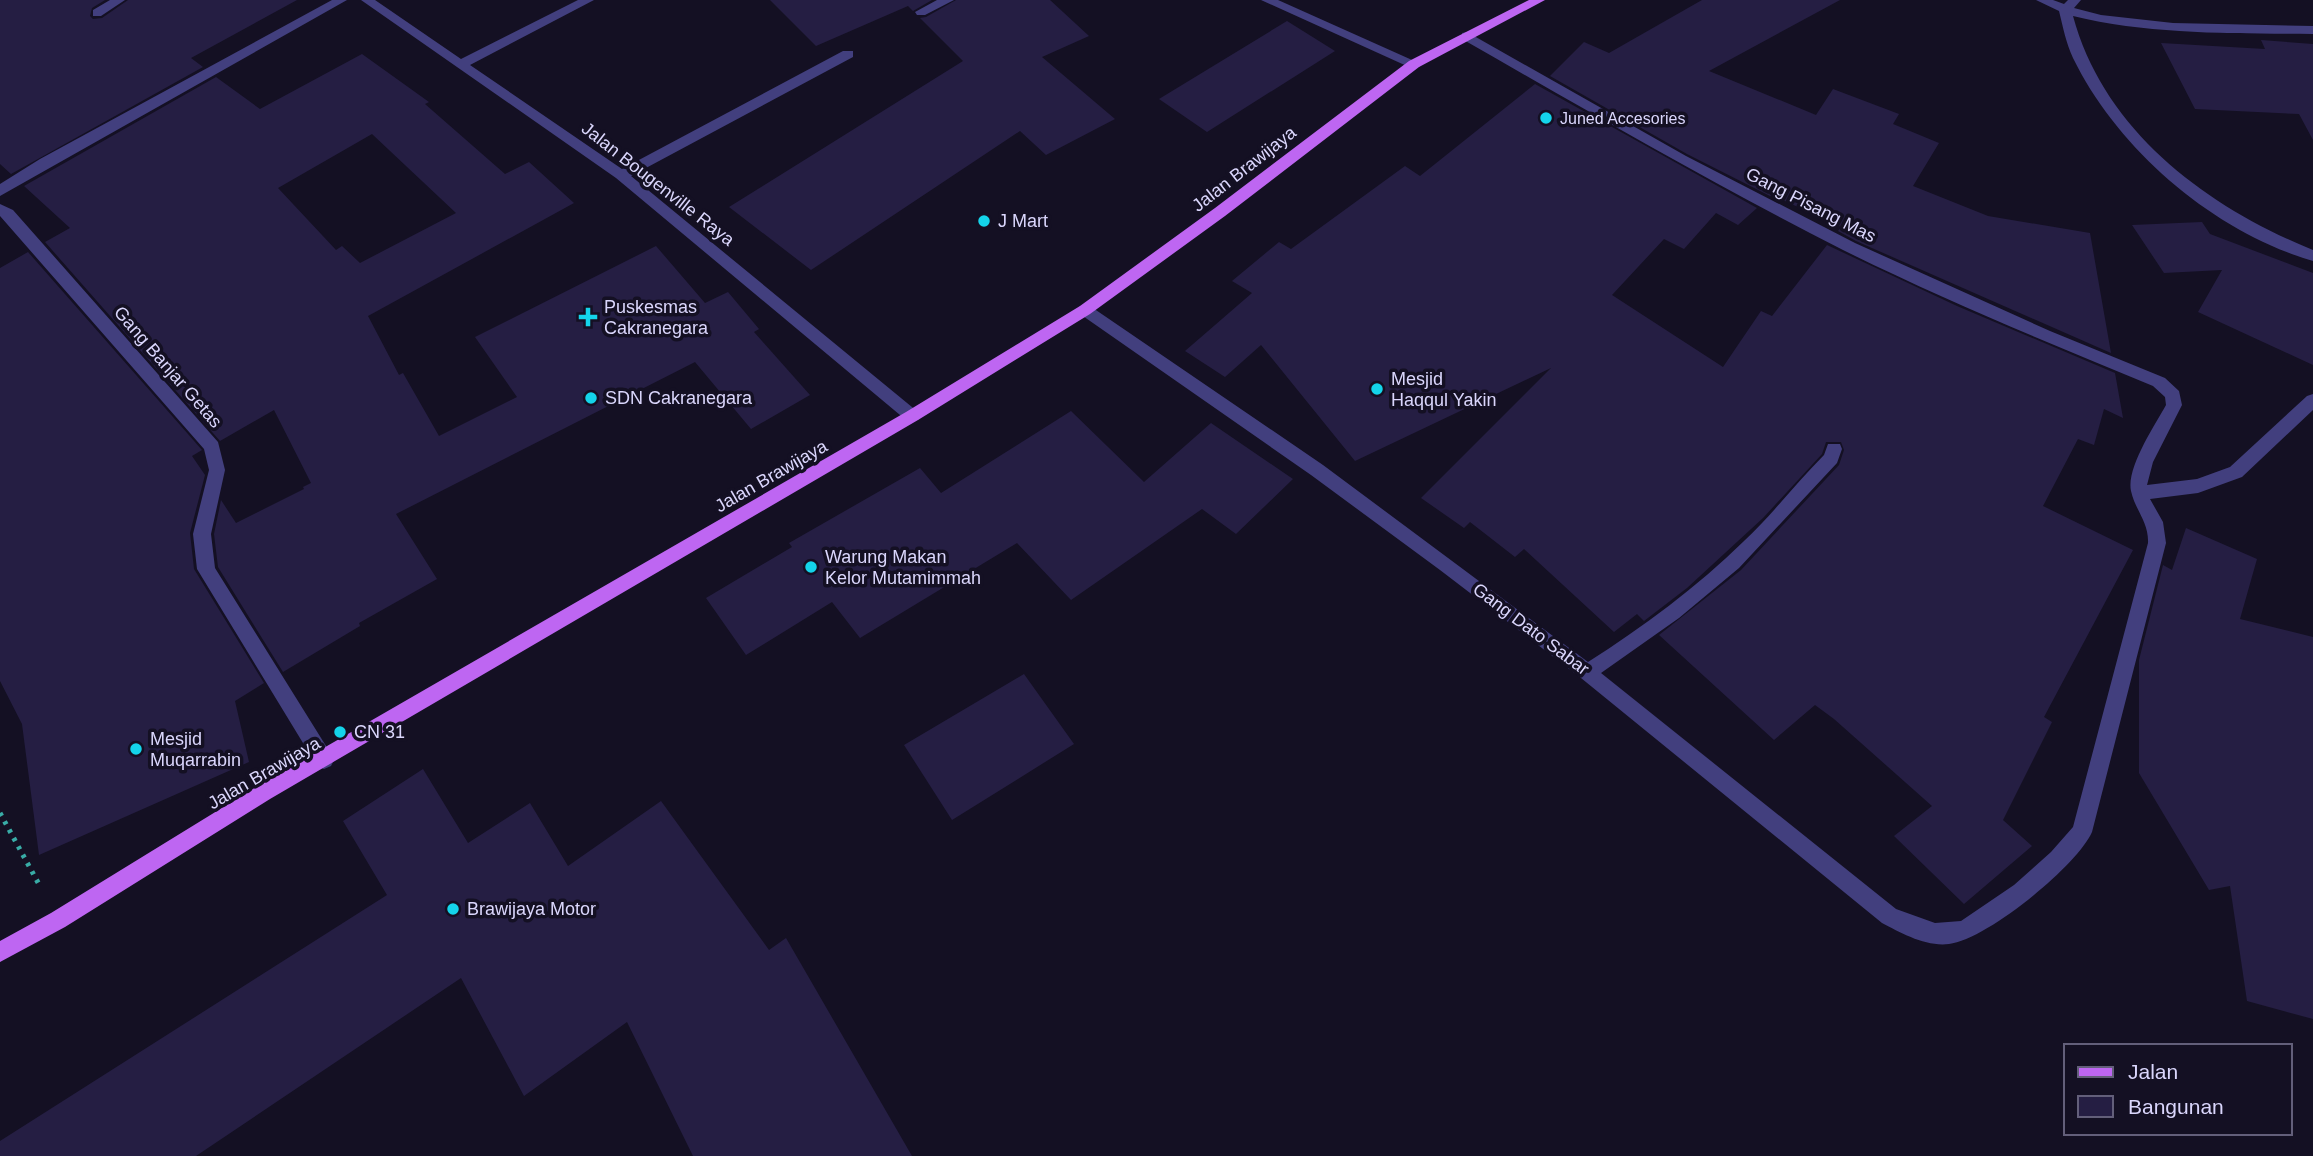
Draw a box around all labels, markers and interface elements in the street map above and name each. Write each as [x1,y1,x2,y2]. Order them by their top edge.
marker: Juned Accesories [1538,110,1554,126]
place label: Juned Accesories [1560,110,1685,127]
street label: Jalan Bougenville Raya [578,118,739,250]
street label: Jalan Brawijaya [1188,122,1301,216]
street label: Gang Pisang Mas [1743,164,1879,246]
place label: J Mart [998,211,1048,231]
marker: J Mart [976,213,992,229]
place label: Puskesmas Cakranegara [604,297,709,338]
street label: Gang Banjar Getas [110,302,226,432]
marker: Puskesmas Cakranegara [578,307,598,327]
place label: Mesjid Haqqul Yakin [1391,369,1496,410]
marker: Mesjid Haqqul Yakin [1369,381,1385,397]
place label: SDN Cakranegara [605,388,753,408]
marker: SDN Cakranegara [583,390,599,406]
street label: Jalan Brawijaya [711,435,831,516]
place label: Warung Makan Kelor Mutamimmah [825,547,981,588]
marker: Warung Makan Kelor Mutamimmah [803,559,819,575]
street label: Gang Dato Sabar [1469,579,1593,679]
place label: CN 31 [354,722,405,742]
marker: CN 31 [332,724,348,740]
place label: Mesjid Muqarrabin [150,729,241,770]
street label: Jalan Brawijaya [204,732,324,813]
marker: Mesjid Muqarrabin [128,741,144,757]
place label: Brawijaya Motor [467,899,596,919]
marker: Brawijaya Motor [445,901,461,917]
legend [2064,1044,2292,1135]
text: Jalan [2128,1060,2178,1083]
text: Bangunan [2128,1095,2224,1118]

